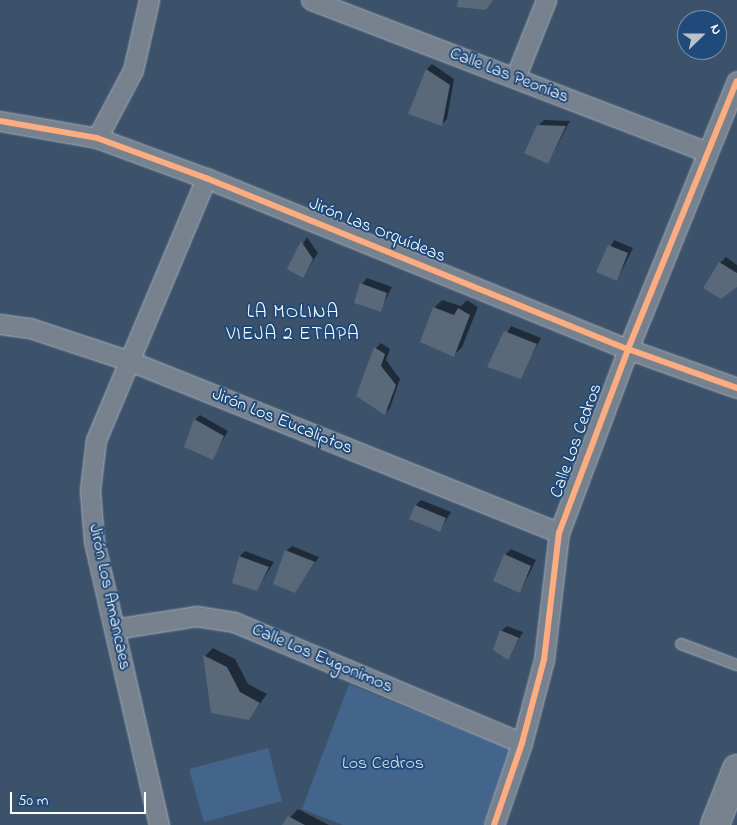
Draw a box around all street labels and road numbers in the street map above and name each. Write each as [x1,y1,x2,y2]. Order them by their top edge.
street label: Calle Las Peonias [446,43,572,109]
street label: Jirón Las Orquídeas [305,194,449,268]
street label: Calle Los Cedros [546,381,608,501]
street label: Jirón Los Eucaliptos [209,384,355,460]
street label: Jirón Los Amancaes [83,522,135,672]
street label: Calle Los Eugonimos [248,620,396,698]

